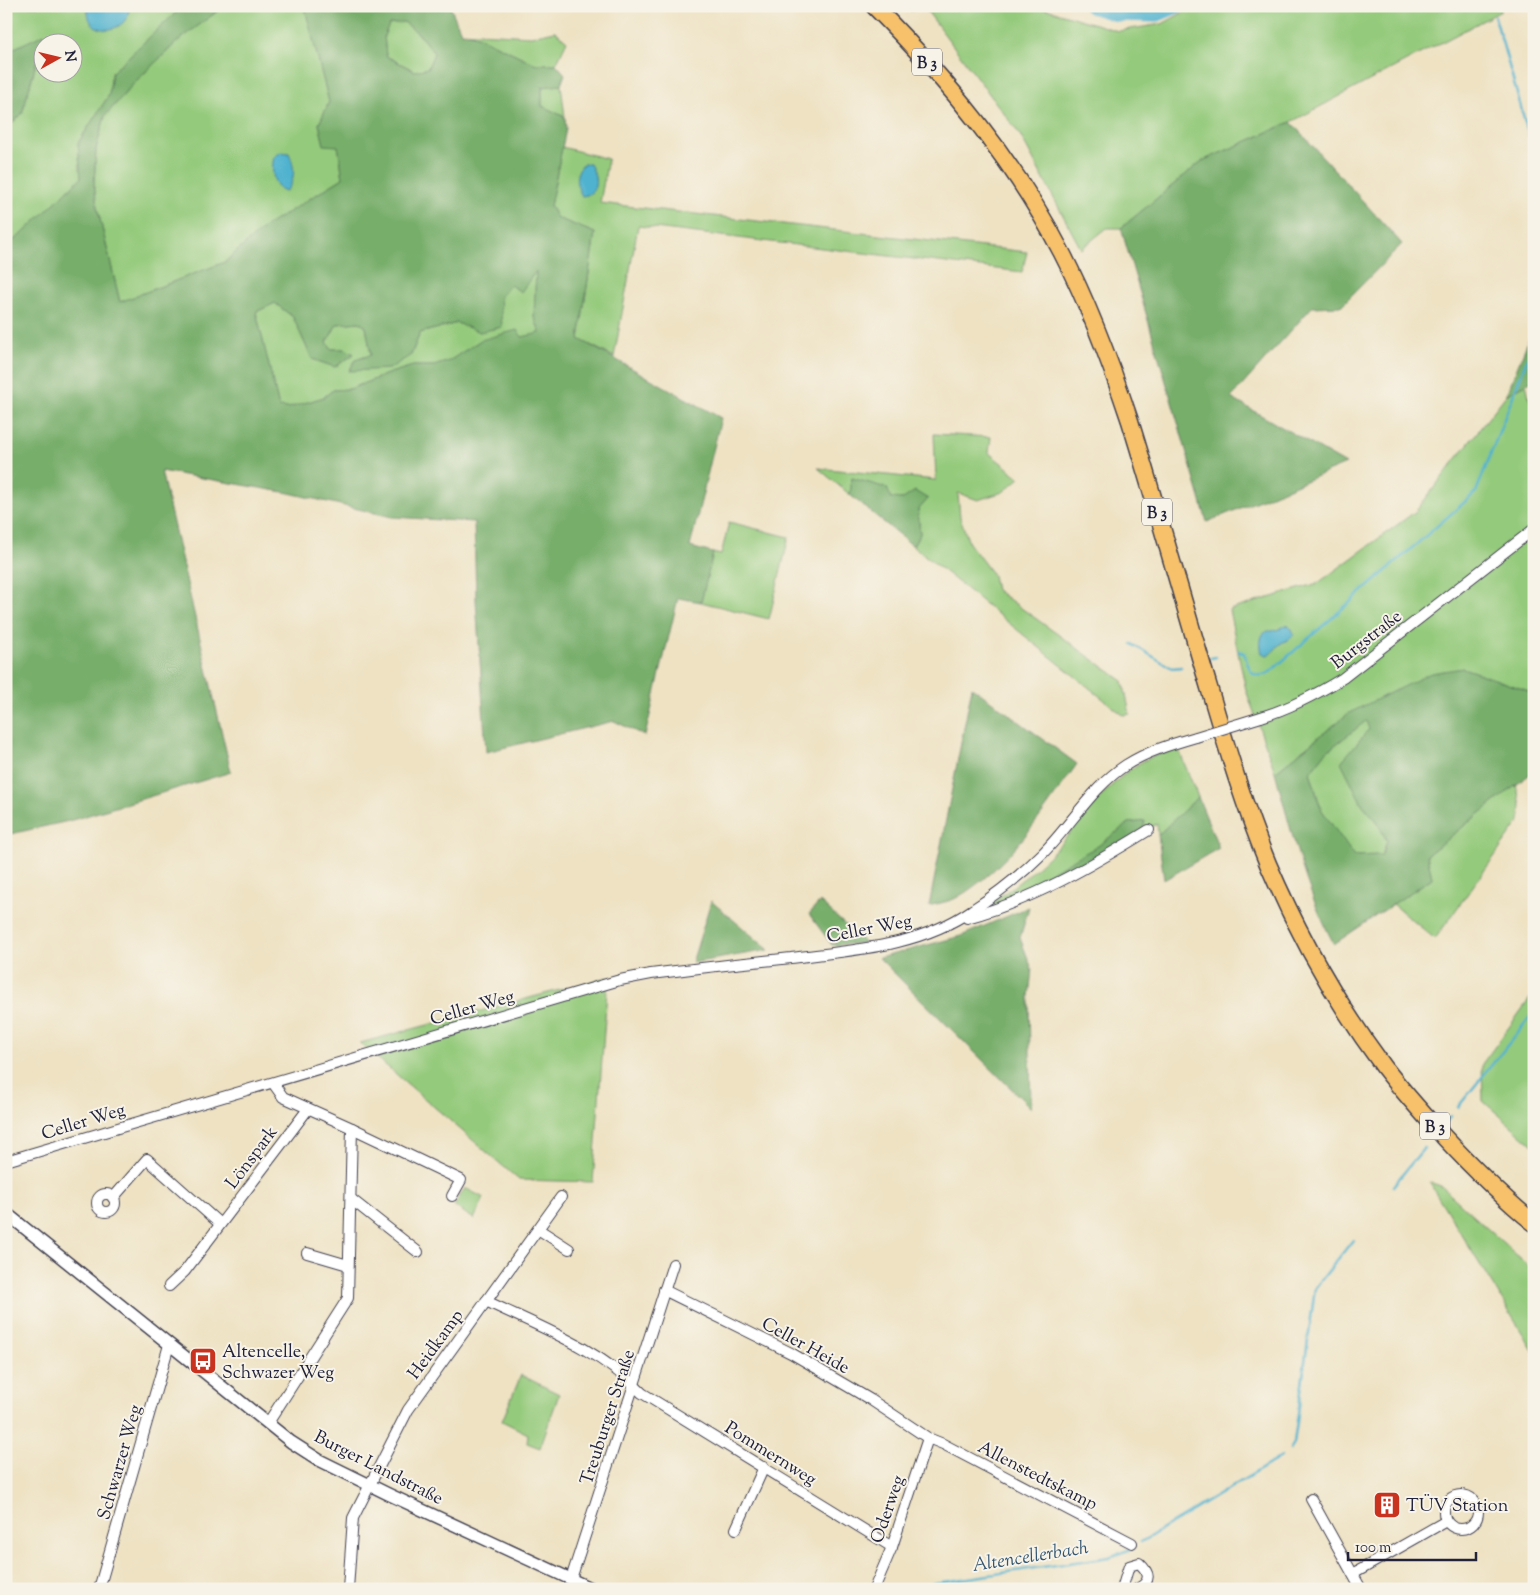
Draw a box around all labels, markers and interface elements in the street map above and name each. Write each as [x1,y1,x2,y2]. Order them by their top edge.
north arrow [32,32,82,82]
road number: B 3 [912,48,942,76]
text: N [58,50,80,63]
road number: B 3 [1142,498,1172,526]
street label: Burgstraße [1326,605,1408,676]
street label: Celler Weg [824,909,915,951]
street label: Celler Weg [427,984,518,1033]
street label: Celler Weg [38,1098,129,1148]
road number: B 3 [1420,1112,1450,1140]
street label: Lönspark [220,1121,285,1195]
street label: Heidkamp [402,1305,471,1386]
street label: Celler Heide [756,1312,854,1382]
place label: Altencelle, Schwazer Weg [222,1340,334,1387]
bus stop icon: Altencelle, Schwazer Weg [188,1346,218,1376]
street label: Treuburger Straße [575,1347,643,1489]
street label: Schwarzer Weg [92,1402,150,1523]
street label: Pommernweg [719,1416,821,1493]
street label: Burger Landstraße [309,1425,447,1513]
street label: Allenstedtskamp [973,1435,1101,1518]
street label: Oderweg [865,1472,913,1547]
building icon: TÜV Station [1372,1490,1402,1520]
place label: TÜV Station [1406,1494,1509,1520]
scale bar [1348,1530,1475,1562]
water label: Altencellerbach [970,1535,1091,1580]
text: 100 m [1355,1538,1392,1559]

